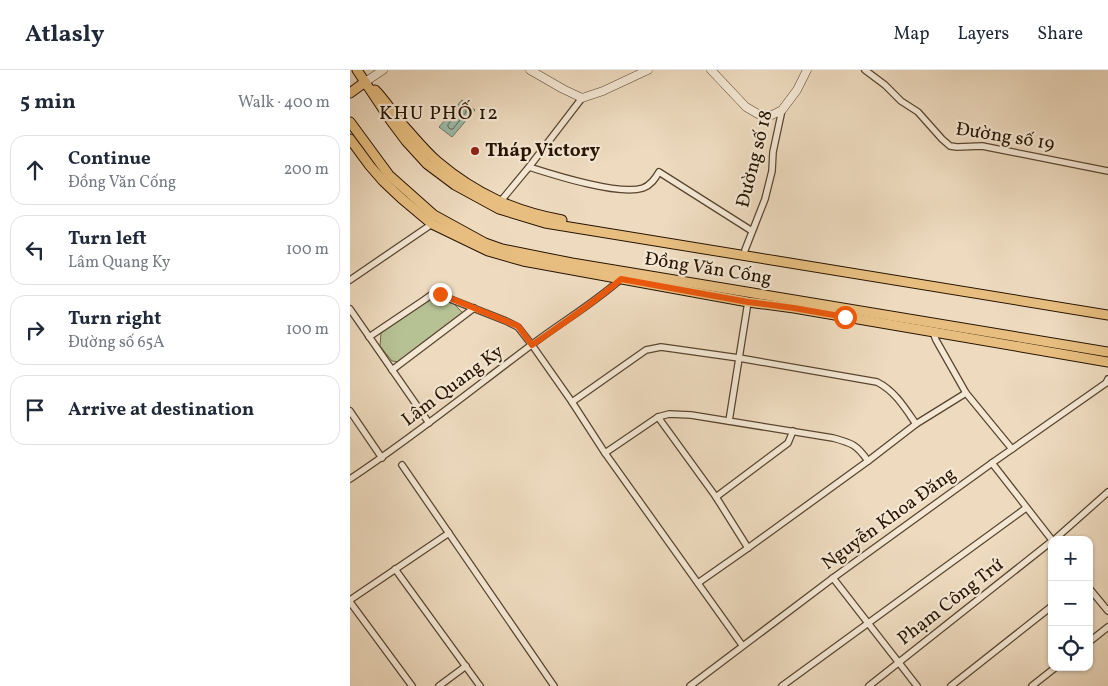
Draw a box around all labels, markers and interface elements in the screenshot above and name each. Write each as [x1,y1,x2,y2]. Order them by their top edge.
text: Atlasly [25,18,104,52]
text: Map [893,22,929,47]
text: Layers [957,22,1009,47]
text: Share [1037,22,1083,47]
text: 5 min [20,88,76,117]
text: Walk · 400 m [238,92,330,114]
district label: KHU PHỐ 12 [379,100,499,128]
street label: Đường số 18 [730,108,780,210]
street label: Đường số 19 [954,116,1056,158]
place label: Tháp Victory [485,138,601,164]
marker: Tháp Victory [469,145,481,157]
text: Continue [68,146,151,172]
icon: ahead [21,156,49,184]
text: 200 m [284,159,329,181]
text: Đồng Văn Cống [68,172,176,194]
text: Turn left [68,226,147,252]
icon: left [21,236,49,264]
text: 100 m [286,239,329,261]
street label: Đồng Văn Cống [642,246,774,292]
text: Lâm Quang Ky [68,252,170,274]
route end [429,283,452,306]
text: Turn right [68,306,161,332]
route start [834,306,857,329]
icon: right [21,316,49,344]
text: 100 m [286,319,329,341]
text: Đường số 65A [68,332,165,354]
street label: Lâm Quang Ky [397,339,509,433]
icon: arrive [21,396,49,424]
text: Arrive at destination [68,397,254,423]
street label: Nguyễn Khoa Đăng [817,461,961,577]
map controls [1048,536,1093,671]
button: + [1048,536,1093,581]
street label: Phạm Công Trứ [892,552,1010,652]
button: − [1048,581,1093,626]
button: locate [1048,626,1093,671]

